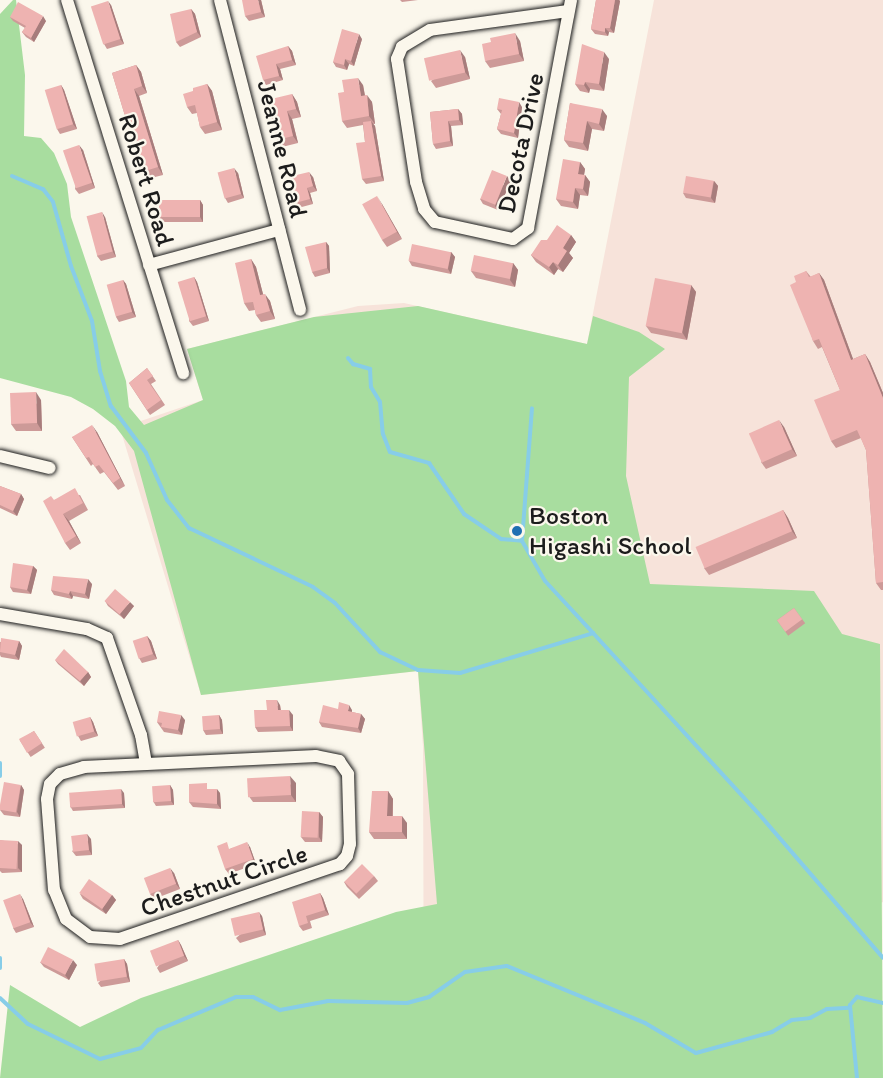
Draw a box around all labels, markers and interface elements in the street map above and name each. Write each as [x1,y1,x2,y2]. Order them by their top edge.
street label: Decota Drive [491,70,551,216]
street label: Jeanne Road [250,77,314,221]
street label: Robert Road [111,110,181,250]
place label: Boston Higashi School [529,500,692,562]
marker: Boston Higashi School [510,524,524,538]
street label: Chestnut Circle [137,838,311,924]

